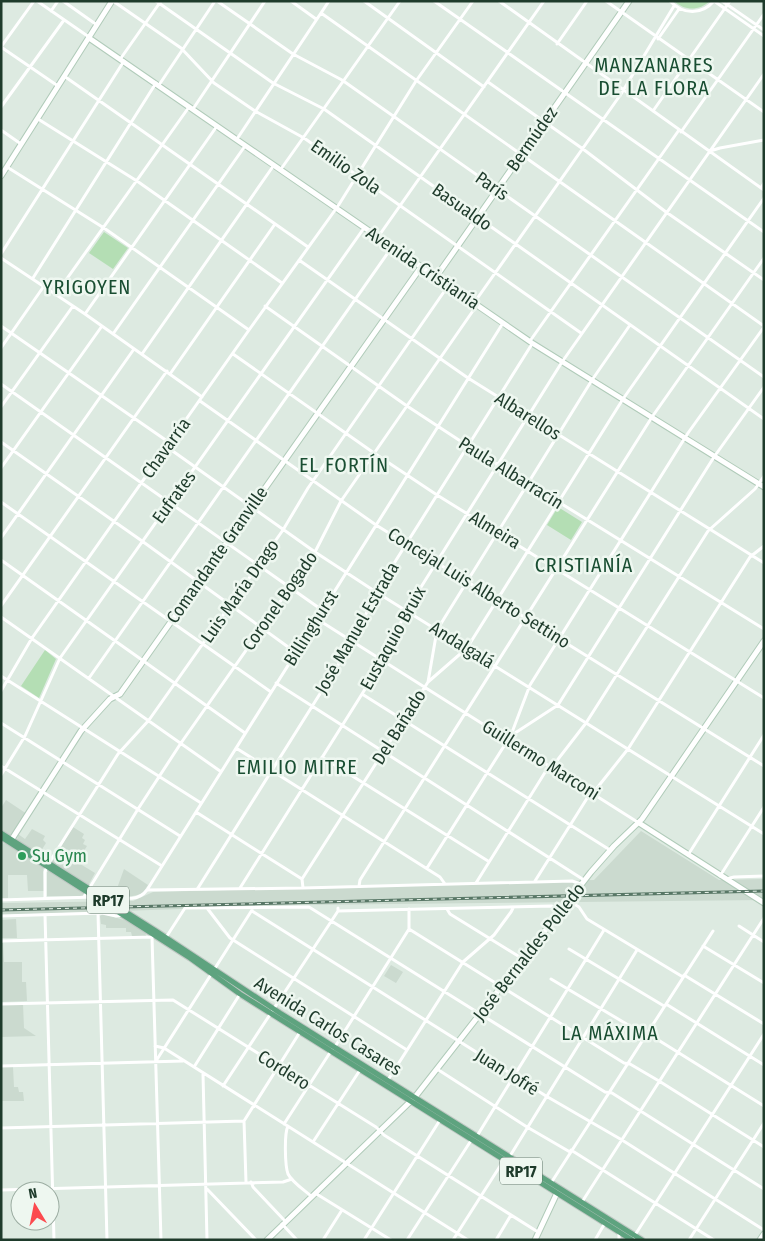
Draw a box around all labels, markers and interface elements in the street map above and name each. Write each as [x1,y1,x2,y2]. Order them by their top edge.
district label: MANZANARES DE LA FLORA [594,53,714,100]
street label: Bermúdez [502,102,562,176]
street label: Emilio Zola [307,135,385,199]
street label: París [471,167,513,205]
street label: Basualdo [428,178,496,236]
street label: Avenida Cristianía [362,222,484,314]
district label: YRIGOYEN [43,275,131,299]
street label: Albarellos [491,387,565,445]
street label: Chavarría [137,413,195,483]
street label: Paula Albarracín [455,432,567,514]
district label: EL FORTÍN [299,453,389,477]
street label: Eufrates [148,466,201,528]
street label: Comandante Granville [161,482,273,628]
street label: Almeira [465,506,525,554]
street label: Concejal Luis Alberto Settino [384,523,574,653]
street label: Luis María Drago [196,535,284,647]
street label: Coronel Bogado [238,547,322,655]
district label: CRISTIANÍA [535,553,633,577]
street label: José Manuel Estrada [310,558,404,698]
street label: Eustaquio Bruix [355,582,431,694]
street label: Billinghurst [279,586,343,670]
street label: Andalgalá [426,617,499,674]
street label: Del Bañado [367,685,431,769]
street label: Guillermo Marconi [478,715,604,805]
district label: EMILIO MITRE [236,755,358,779]
place label: Su Gym [32,845,87,867]
marker: Su Gym [16,850,28,862]
street label: José Bernaldes Polledo [468,879,590,1025]
road number: RP17 [87,886,129,914]
street label: Avenida Carlos Casares [250,972,406,1080]
district label: LA MÁXIMA [561,1021,659,1045]
street label: Juan Jofré [471,1044,543,1100]
street label: Cordero [254,1045,314,1095]
road number: RP17 [500,1158,542,1184]
north arrow [10,1181,60,1231]
text: N [27,1185,38,1203]

